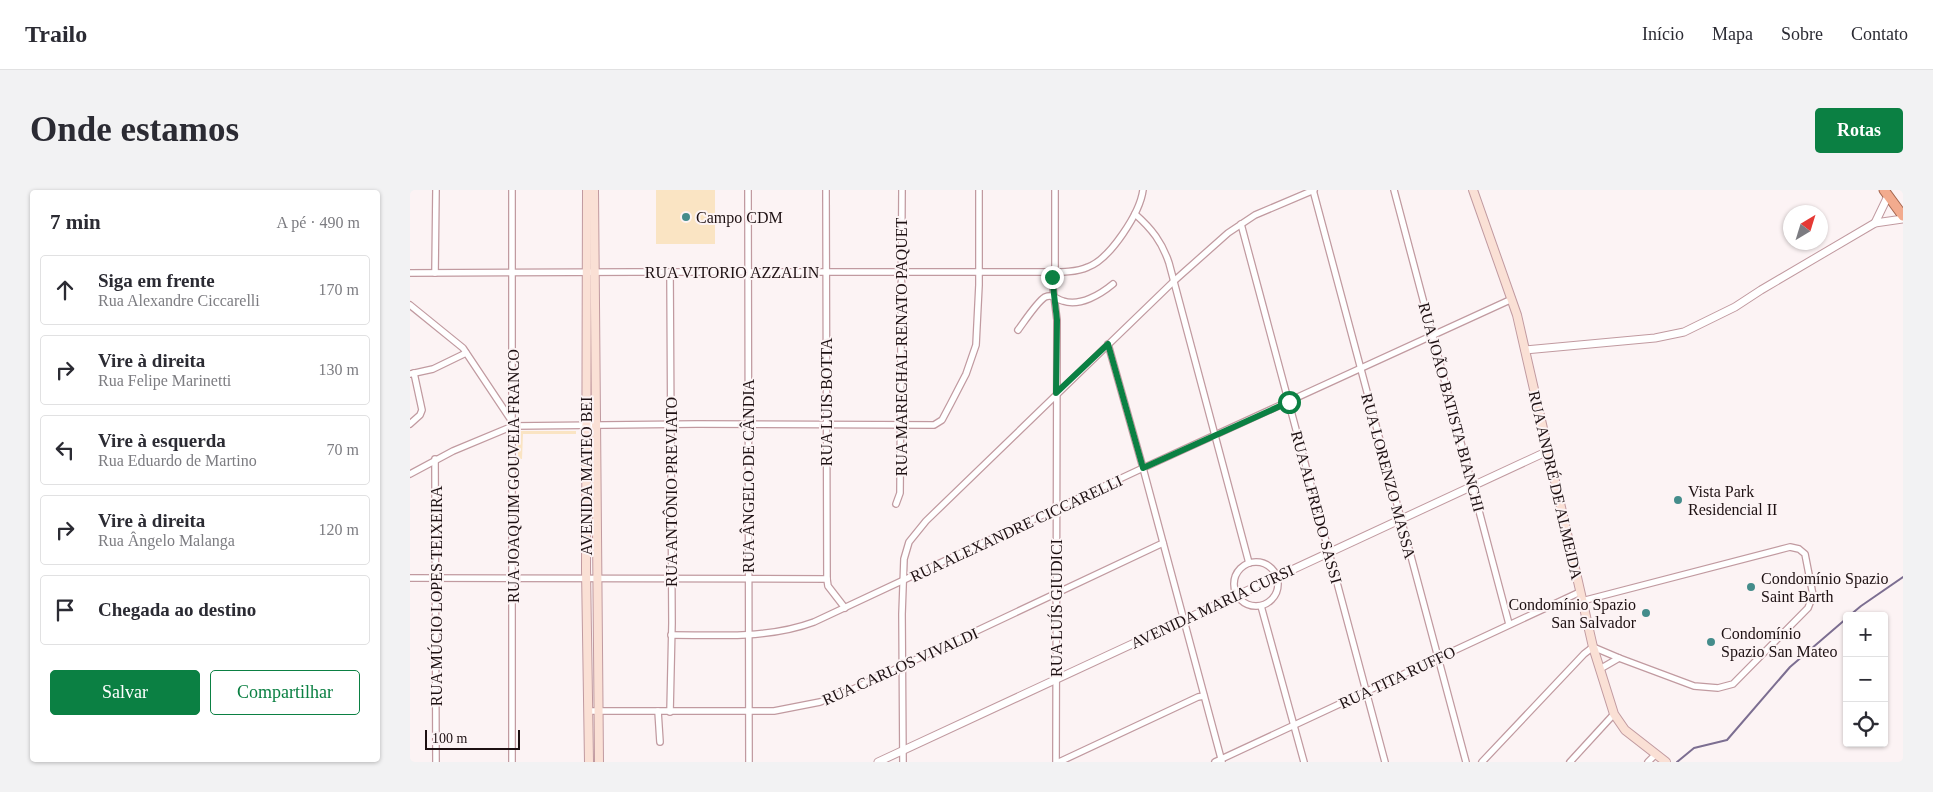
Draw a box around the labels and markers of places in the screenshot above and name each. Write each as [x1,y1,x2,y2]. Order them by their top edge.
place label: Campo CDM [696,209,783,227]
marker: Campo CDM [680,211,692,223]
place label: Vista Park Residencial II [1688,483,1777,518]
marker: Vista Park Residencial II [1672,494,1684,506]
place label: Condomínio Spazio Saint Barth [1761,570,1889,605]
marker: Condomínio Spazio Saint Barth [1745,581,1757,593]
place label: Condomínio Spazio San Salvador [1508,596,1637,631]
marker: Condomínio Spazio San Salvador [1640,607,1652,619]
place label: Condomínio Spazio San Mateo [1721,625,1837,661]
marker: Condomínio Spazio San Mateo [1705,636,1717,648]

